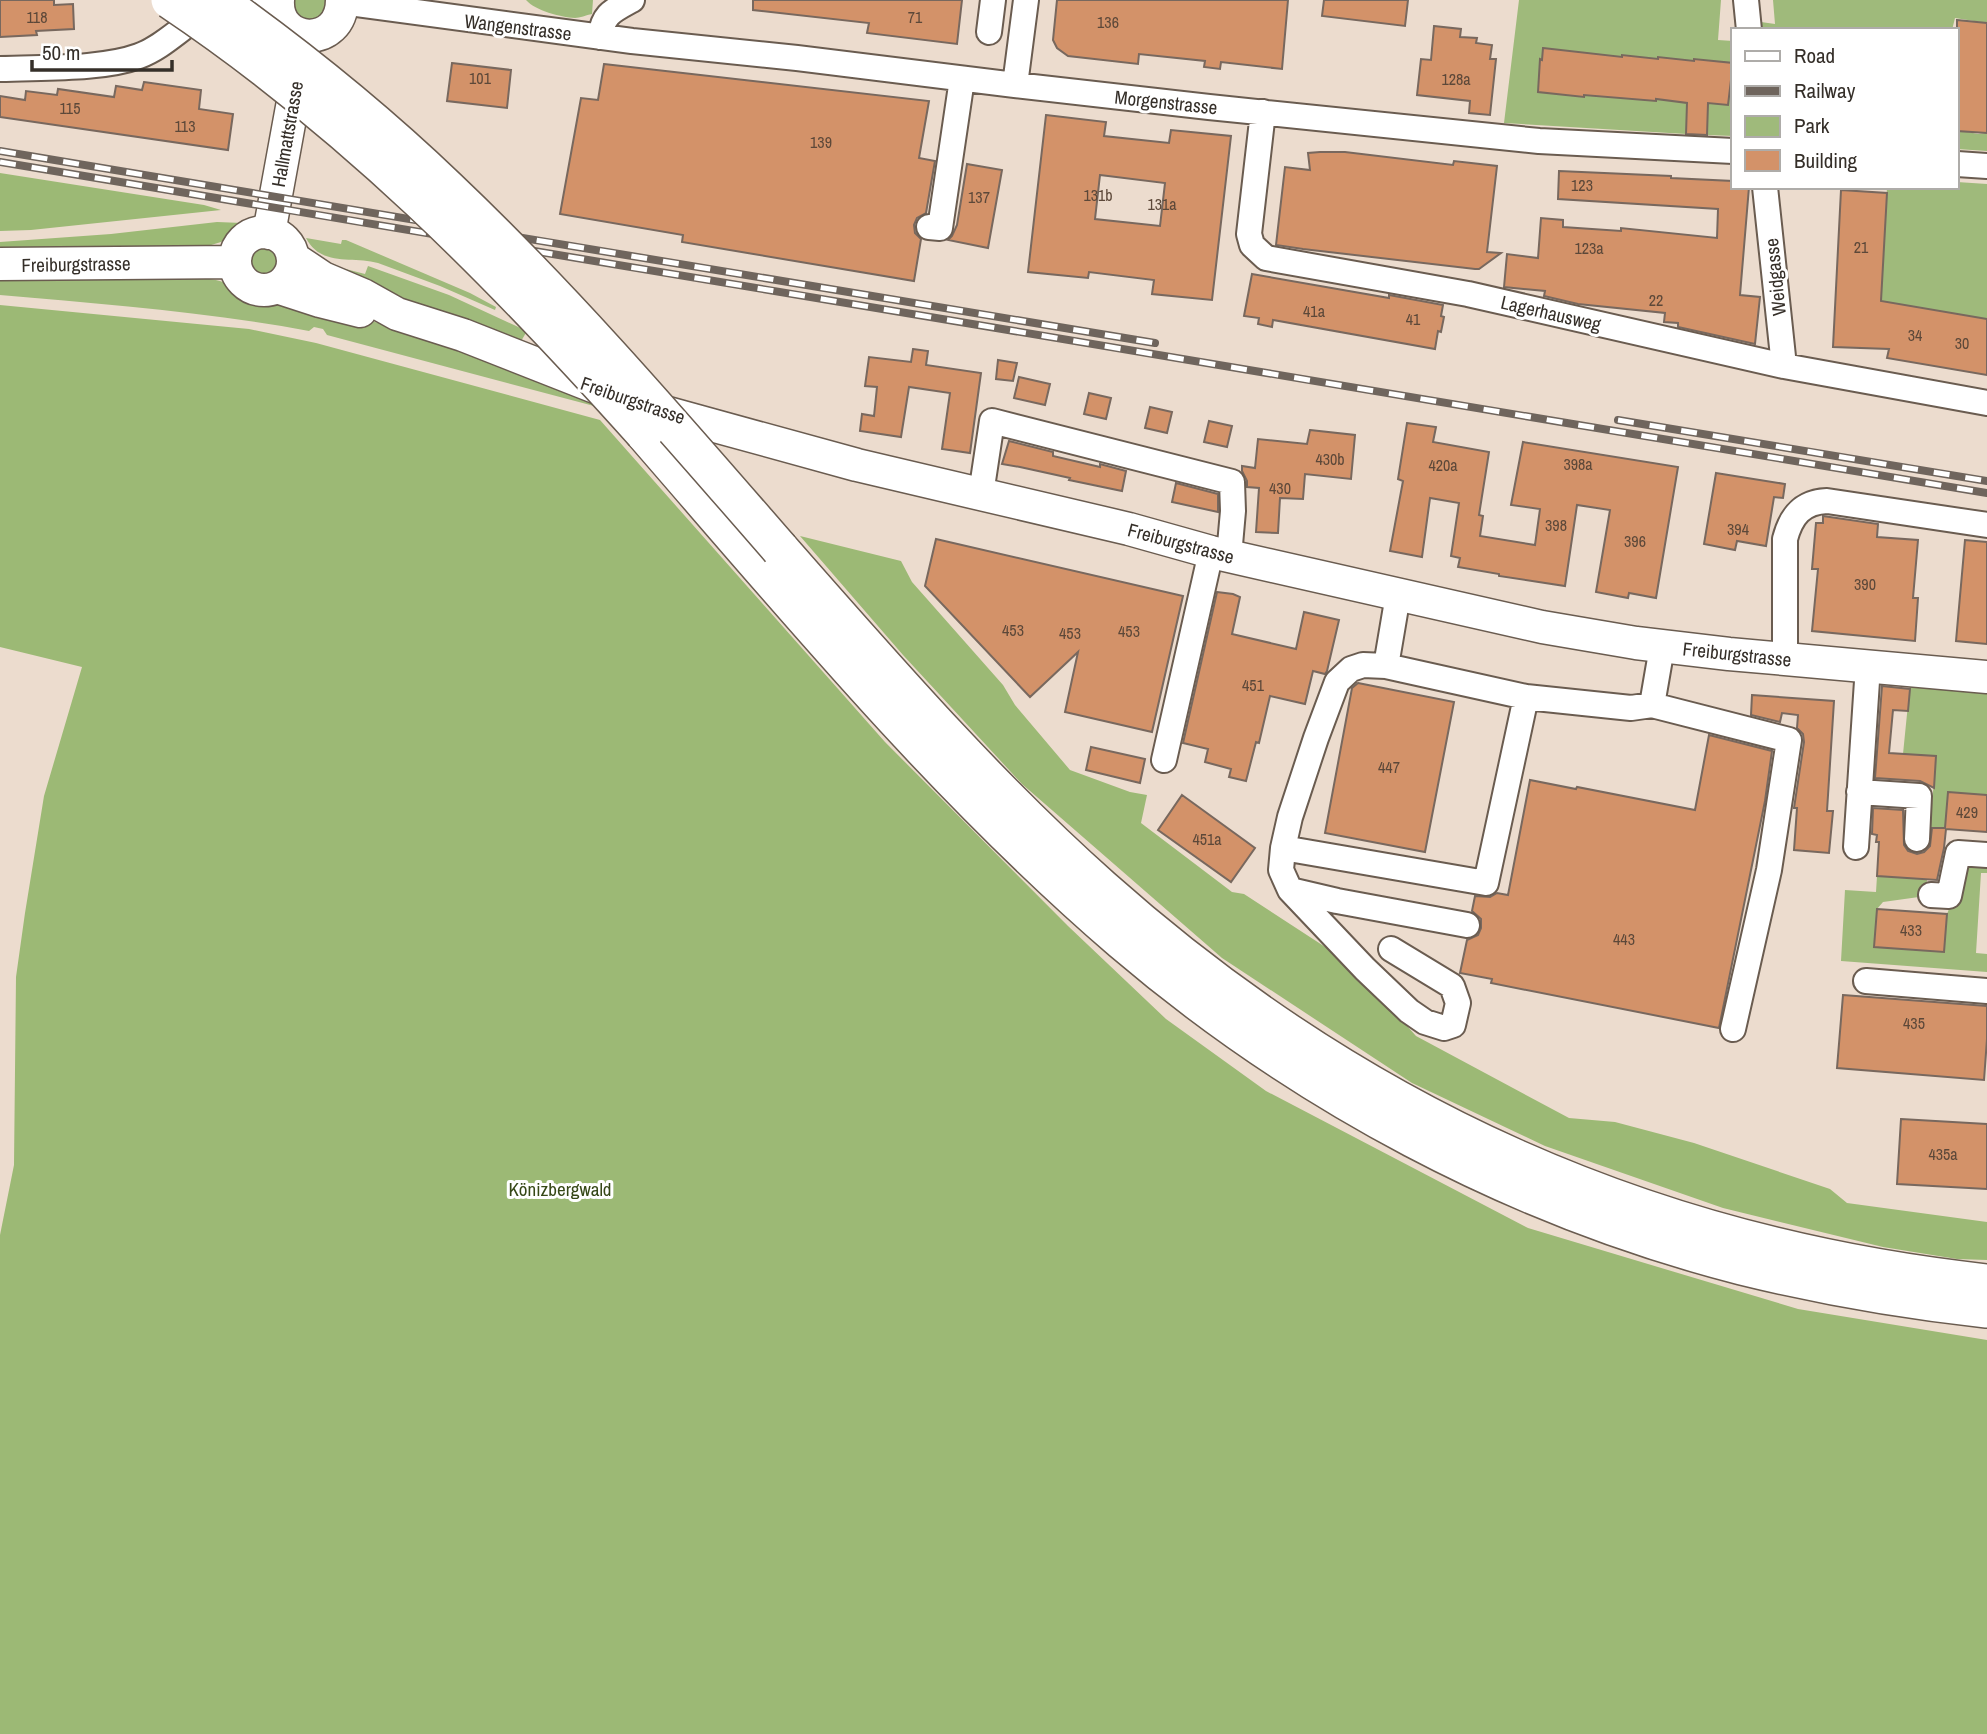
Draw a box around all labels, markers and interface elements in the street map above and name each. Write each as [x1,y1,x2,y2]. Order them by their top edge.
house number: 118 [27,6,47,28]
house number: 71 [908,6,923,28]
street label: Wangenstrasse [463,8,573,46]
house number: 136 [1097,11,1119,33]
scale bar [32,28,172,72]
legend [1731,28,1959,189]
text: 50 m [42,38,80,67]
text: Road [1794,41,1835,70]
house number: 101 [469,67,492,89]
house number: 128a [1441,68,1471,90]
text: Railway [1794,76,1856,105]
street label: Hallmattstrasse [265,79,309,189]
street label: Morgenstrasse [1113,84,1219,120]
house number: 115 [60,97,80,119]
text: Park [1794,111,1830,140]
house number: 113 [175,115,195,137]
house number: 139 [810,131,832,153]
text: Building [1794,146,1858,175]
house number: 123 [1571,174,1593,196]
house number: 131b [1083,184,1113,206]
house number: 137 [968,186,990,208]
house number: 131a [1147,193,1177,215]
house number: 21 [1854,236,1869,258]
house number: 123a [1574,237,1604,259]
street label: Weidgasse [1758,237,1792,317]
street label: Freiburgstrasse [21,250,131,278]
street label: Lagerhausweg [1498,289,1604,337]
house number: 22 [1649,289,1663,311]
house number: 41a [1303,300,1326,322]
house number: 41 [1406,308,1421,330]
house number: 34 [1908,324,1922,346]
house number: 30 [1955,332,1969,354]
street label: Freiburgstrasse [577,370,689,430]
house number: 430b [1315,448,1345,470]
house number: 398a [1563,453,1593,475]
house number: 420a [1428,454,1458,476]
house number: 430 [1269,477,1291,499]
house number: 398 [1545,514,1567,536]
street label: Freiburgstrasse [1125,516,1237,570]
house number: 394 [1727,518,1749,540]
house number: 396 [1624,530,1646,552]
house number: 390 [1854,573,1876,595]
house number: 453 [1002,619,1024,641]
house number: 453 [1118,620,1140,642]
house number: 453 [1059,622,1081,644]
street label: Freiburgstrasse [1681,635,1793,673]
house number: 451 [1242,674,1265,696]
house number: 447 [1378,756,1400,778]
house number: 429 [1956,801,1978,823]
house number: 451a [1192,828,1222,850]
house number: 433 [1900,919,1922,941]
house number: 443 [1613,928,1635,950]
house number: 435 [1903,1012,1925,1034]
house number: 435a [1928,1143,1958,1165]
park label: Könizbergwald [508,1176,612,1202]

